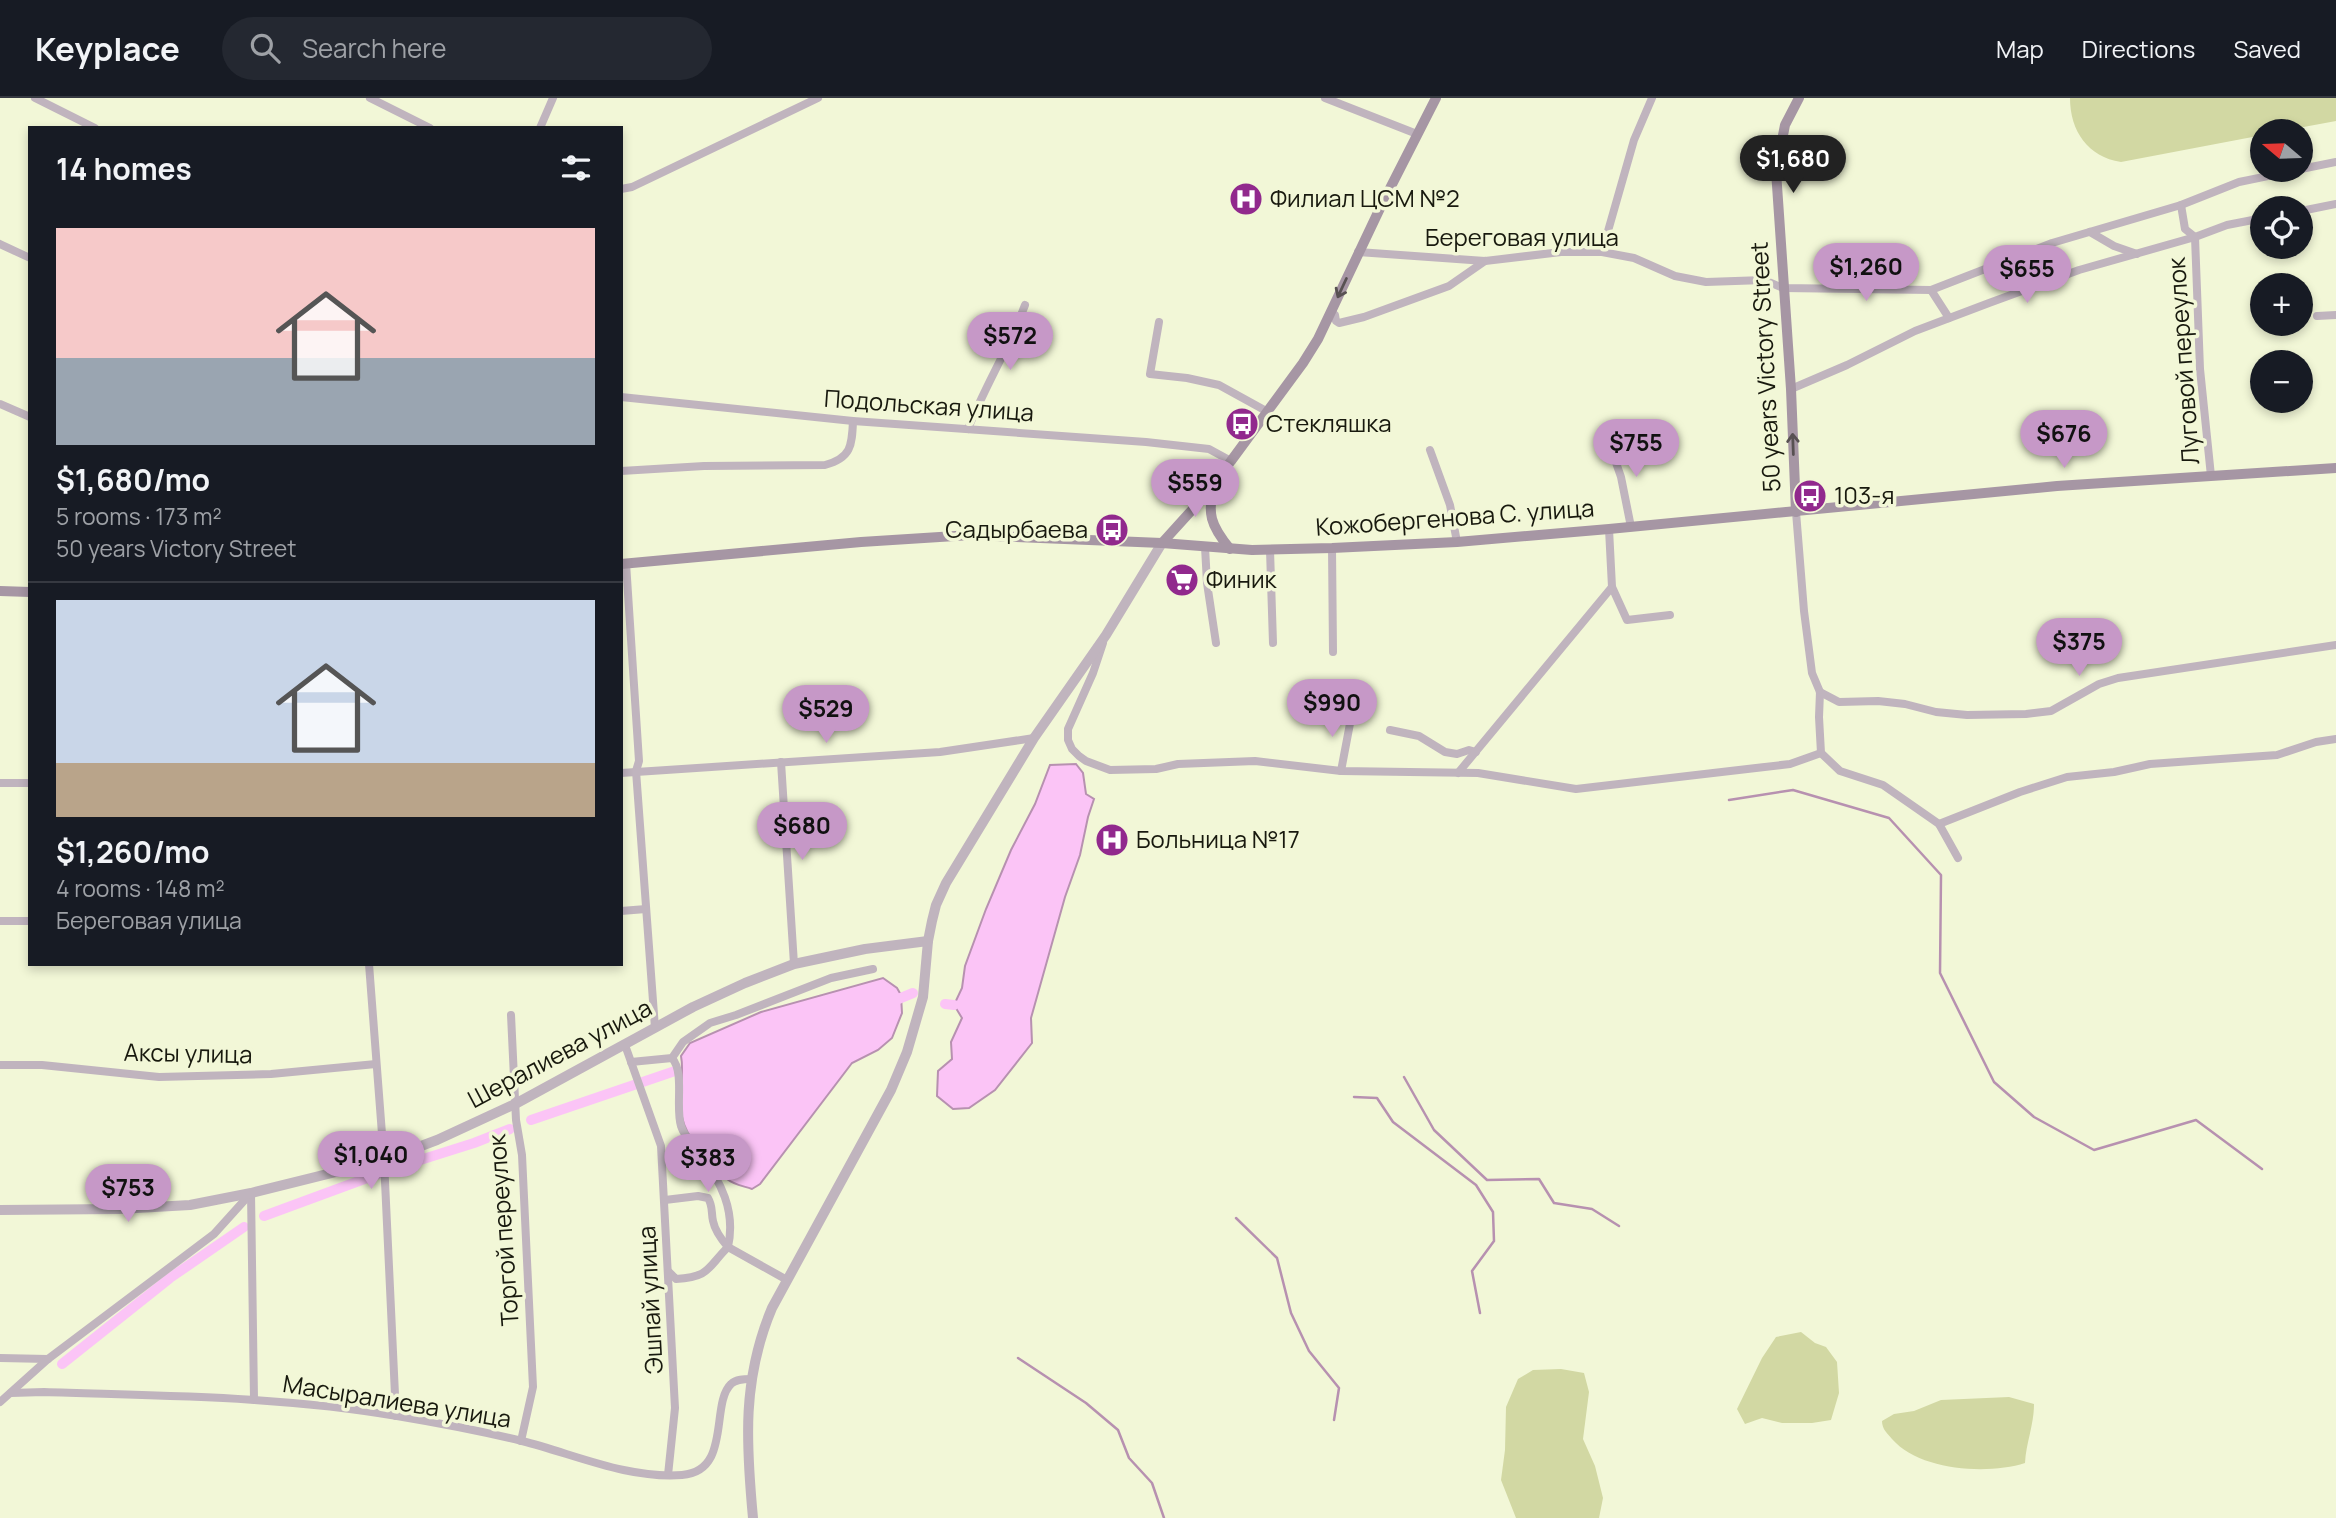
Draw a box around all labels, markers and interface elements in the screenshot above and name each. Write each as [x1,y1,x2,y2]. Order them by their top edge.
search box [222,17,712,80]
text: Keyplace [35,26,180,71]
icon: search [246,29,284,67]
text: Search here [302,30,447,66]
text: Map [1996,32,2044,65]
text: Directions [2082,32,2195,65]
text: Saved [2233,32,2301,65]
north arrow [2250,119,2314,182]
map controls [2250,119,2313,413]
pin: $1,680 [1736,136,1850,195]
text: $1,680 [1756,142,1830,174]
text: 14 homes [56,148,192,189]
icon: filters [557,149,595,187]
hospital icon: Филиал ЦСМ №2 [1227,180,1265,218]
place label: Филиал ЦСМ №2 [1270,181,1460,214]
button: locate [2250,196,2313,259]
street label: Береговая улица [1425,220,1619,253]
street label: 50 years Victory Street [1741,241,1788,493]
pin: $1,260 [1809,244,1923,303]
pin: $655 [1986,246,2068,305]
text: $1,260 [1829,250,1903,282]
text: $655 [1999,252,2055,284]
street label: Луговой переулок [2159,255,2206,466]
icon: home [263,273,389,399]
button: + [2250,273,2313,336]
one-way arrow [1335,276,1348,298]
pin: $572 [969,313,1051,372]
text: $572 [983,319,1037,351]
button: − [2250,350,2313,413]
street label: Подольская улица [823,381,1035,428]
bus stop icon: Стекляшка [1223,405,1261,443]
place label: Стекляшка [1266,406,1392,439]
pin: $676 [2023,410,2105,470]
text: $676 [2036,417,2092,449]
pin: $755 [1595,420,1677,479]
text: $755 [1609,426,1663,458]
one-way arrow [1786,432,1800,455]
text: $1,680/mo [56,459,210,500]
pin: $559 [1154,460,1236,519]
text: $559 [1167,466,1223,498]
bus stop icon: 103-я [1791,477,1829,515]
place label: 103-я [1834,478,1895,511]
street label: Кожобергенова С. улица [1314,490,1595,543]
text: 5 rooms · 173 m² [56,500,222,532]
bus stop icon: Садырбаева [1093,511,1131,549]
place label: Садырбаева [945,512,1088,545]
text: 50 years Victory Street [56,532,296,564]
supermarket icon: Финик [1163,561,1201,599]
place label: Финик [1206,562,1278,595]
pin: $375 [2038,618,2120,678]
text: $375 [2052,625,2106,657]
icon: home [263,645,389,771]
pin: $990 [1291,680,1373,739]
pin: $529 [785,686,867,745]
text: $990 [1303,686,1361,718]
text: $529 [798,692,854,724]
pin: $680 [761,802,843,862]
text: $680 [773,809,831,841]
hospital icon: Больница №17 [1093,821,1131,859]
place label: Больница №17 [1136,822,1300,855]
text: $1,260/mo [56,831,210,872]
text: 4 rooms · 148 m² [56,872,225,904]
text: Береговая улица [56,904,242,936]
street label: Шералиева улица [462,990,657,1115]
street label: Аксы улица [123,1035,253,1070]
pin: $1,040 [314,1132,428,1191]
street label: Торгой переулок [479,1132,526,1327]
pin: $383 [667,1134,749,1194]
text: $1,040 [334,1138,408,1170]
text: $383 [680,1141,736,1173]
pin: $753 [87,1164,169,1224]
text: $753 [101,1171,155,1203]
street label: Эшпай улица [629,1225,670,1375]
street label: Масыралиева улица [281,1366,514,1435]

